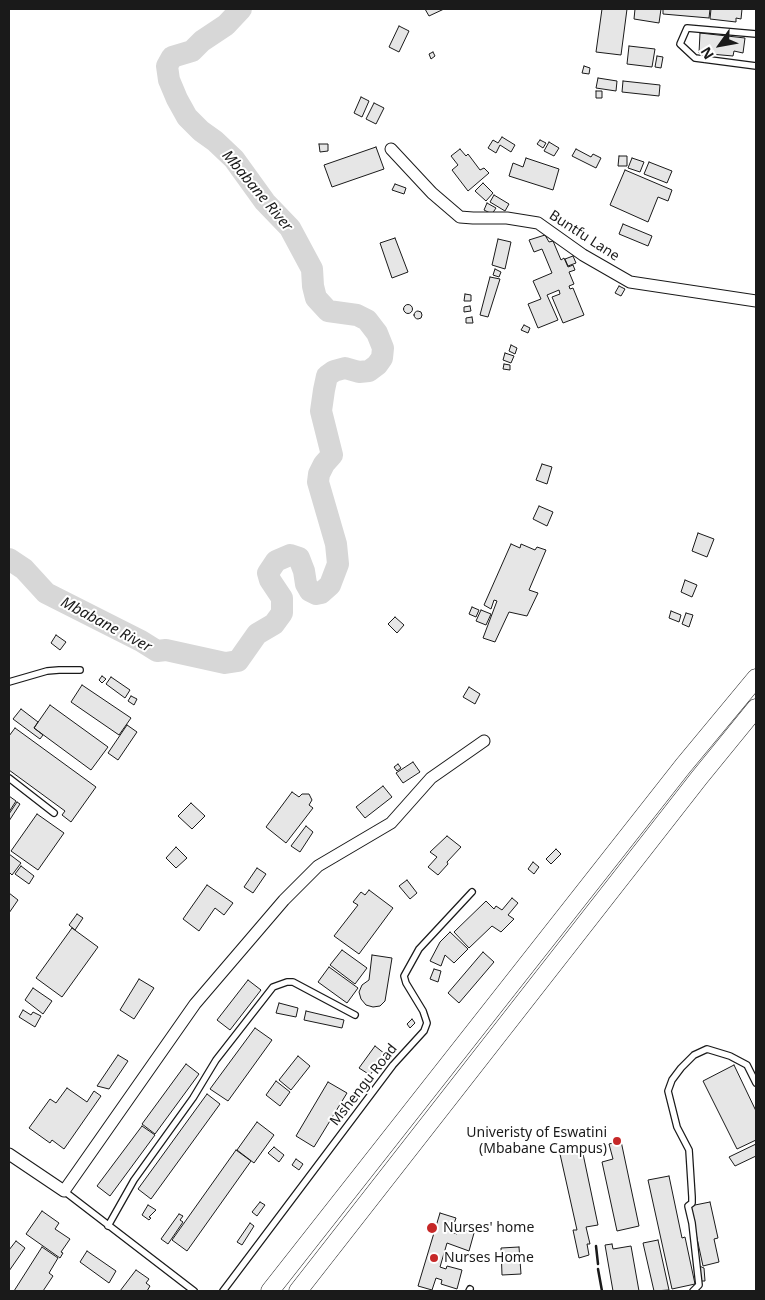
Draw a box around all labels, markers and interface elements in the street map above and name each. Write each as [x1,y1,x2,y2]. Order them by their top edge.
north arrow [695,20,745,70]
text: N [696,43,718,63]
water label: Mbabane River [218,147,296,235]
street label: Buntfu Lane [546,207,622,265]
water label: Mbabane River [58,594,154,656]
street label: Mshengu Road [327,1041,401,1129]
place label: Univeristy of Eswatini (Mbabane Campus) [466,1125,607,1158]
marker: Univeristy of Eswatini (Mbabane Campus) [611,1135,623,1147]
place label: Nurses' home [443,1220,534,1236]
marker: Nurses' home [425,1221,439,1235]
place label: Nurses Home [444,1250,534,1266]
marker: Nurses Home [428,1252,440,1264]

